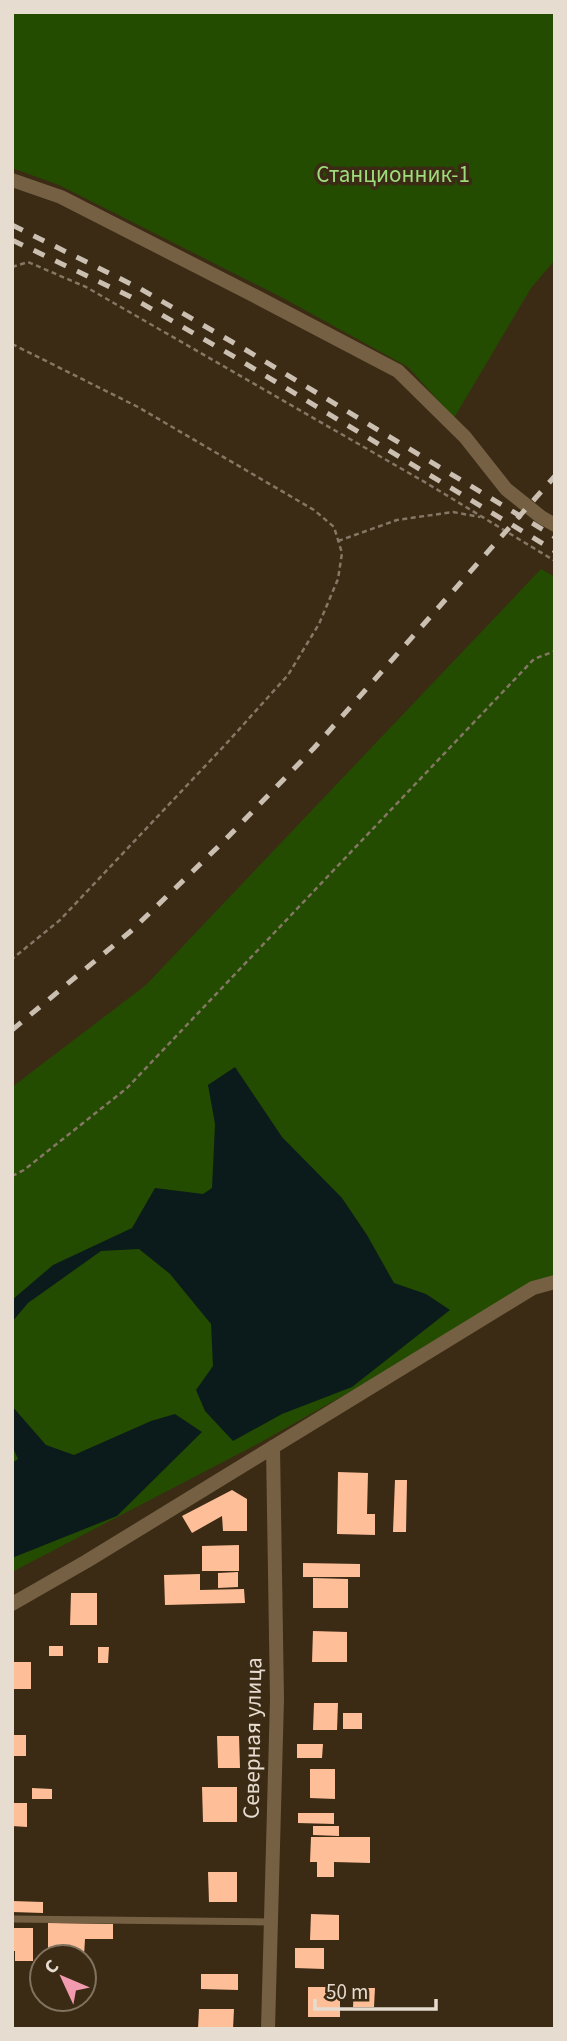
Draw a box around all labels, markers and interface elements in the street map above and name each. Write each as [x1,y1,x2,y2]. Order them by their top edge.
park label: Станционник-1 [316,158,470,191]
street label: Северная улица [235,1657,270,1819]
north arrow [28,1943,98,2013]
text: С [38,1954,65,1981]
scale bar [315,1968,436,2012]
text: 50 m [326,1977,368,2007]

